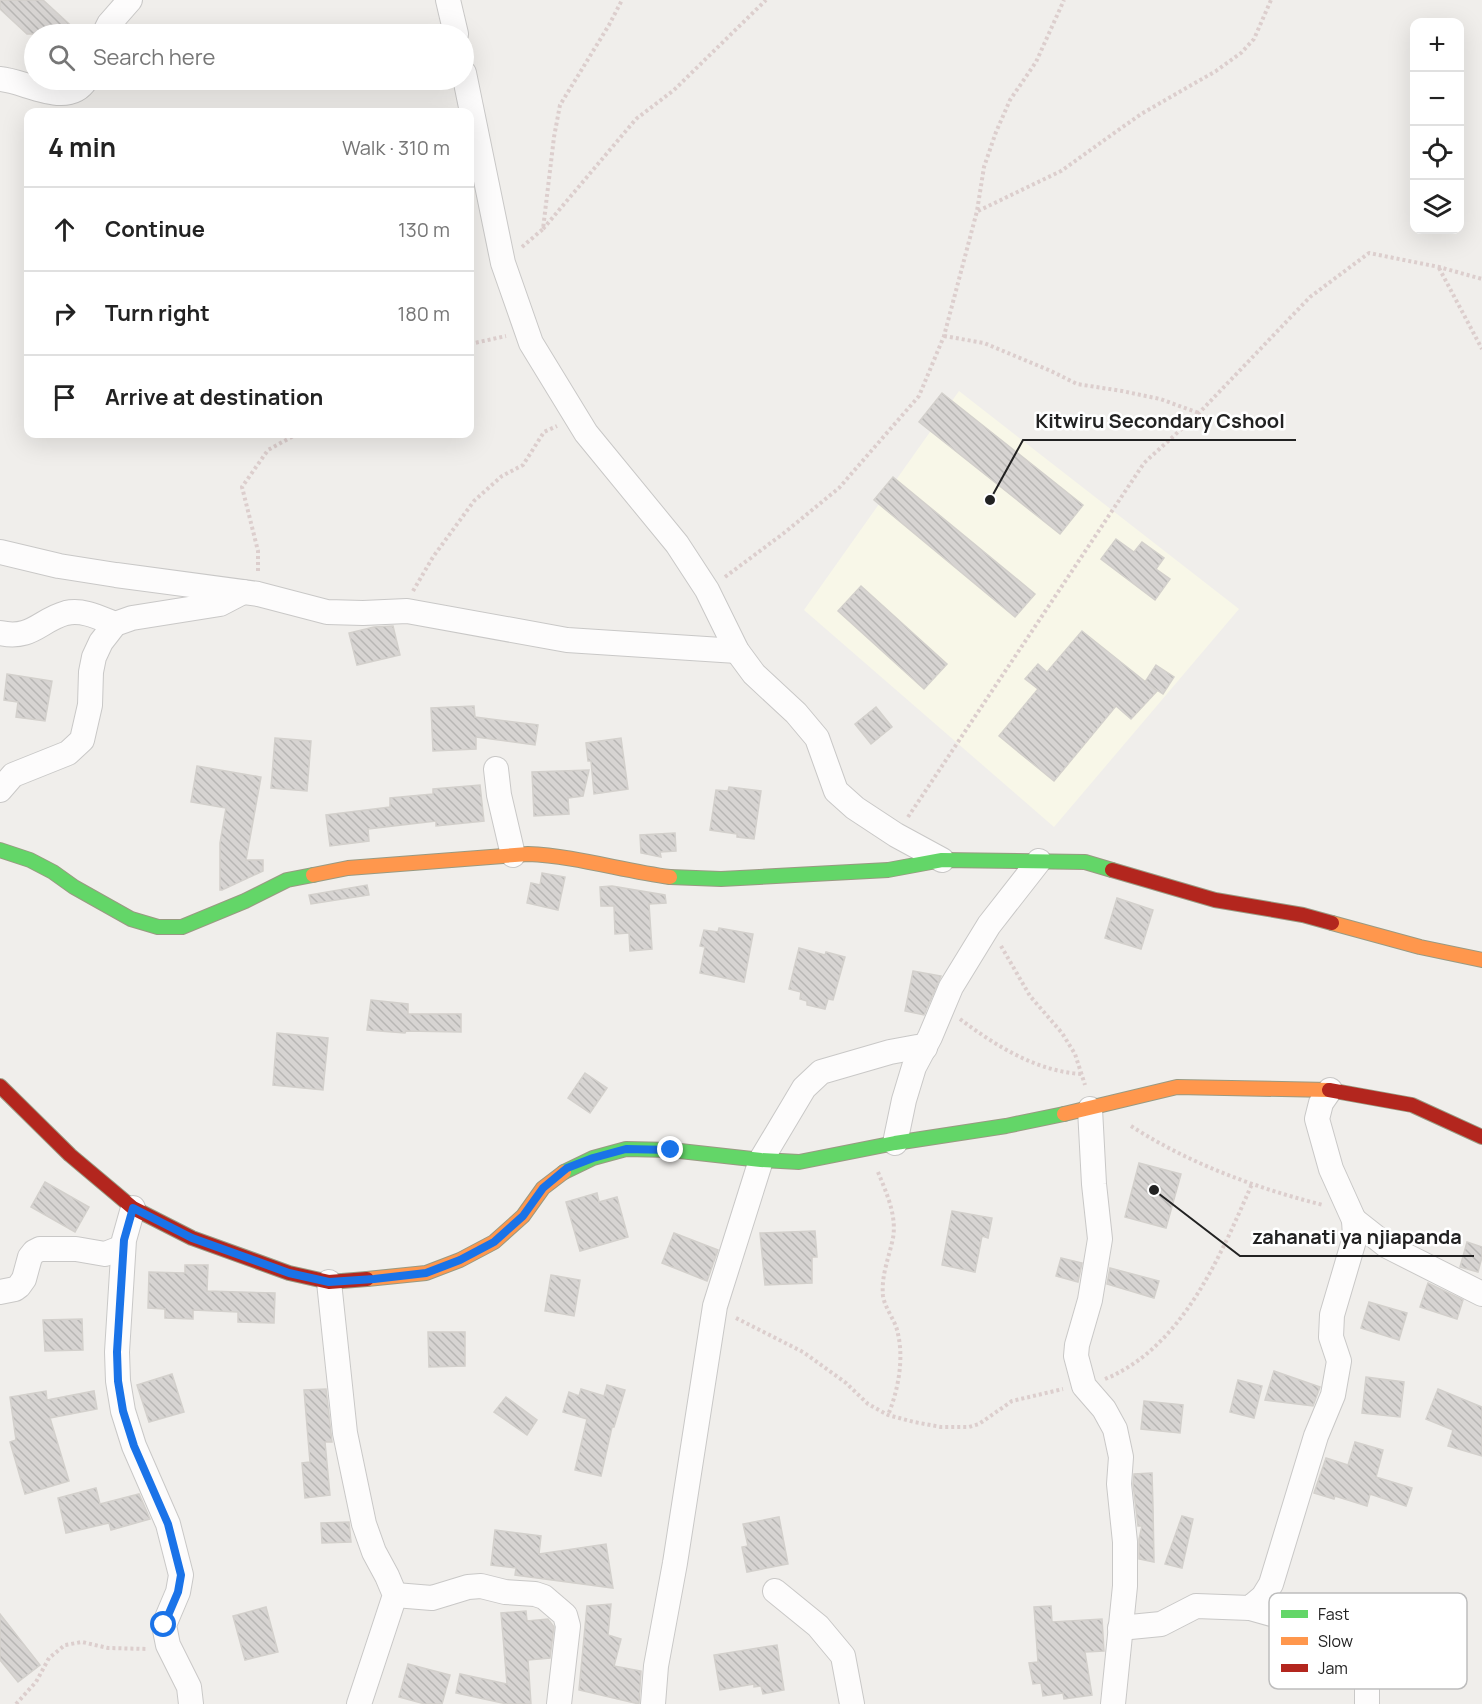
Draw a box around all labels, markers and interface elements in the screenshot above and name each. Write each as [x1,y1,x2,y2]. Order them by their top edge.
map controls [1410,18,1464,234]
button: + [1410,18,1464,72]
search box [24,24,474,90]
icon: search [45,41,78,74]
text: Search here [93,42,215,72]
button: − [1410,72,1464,126]
button: locate [1410,126,1464,180]
text: 4 min [48,129,116,165]
text: Walk · 310 m [342,134,450,161]
button: layers [1410,180,1464,234]
icon: ahead [48,213,81,246]
text: Continue [105,214,205,244]
text: 130 m [398,216,450,243]
icon: right [48,297,81,330]
text: Turn right [105,298,210,328]
text: 180 m [397,300,450,327]
icon: arrive [48,381,81,414]
text: Arrive at destination [105,382,323,412]
callout: Kitwiru Secondary Cshool [1023,402,1296,440]
text: Kitwiru Secondary Cshool [1035,407,1285,434]
route end [657,1136,683,1162]
callout: zahanati ya njiapanda [1240,1218,1474,1256]
text: zahanati ya njiapanda [1252,1223,1462,1250]
legend [1269,1593,1467,1689]
text: Fast [1318,1603,1349,1625]
route start [150,1611,176,1637]
text: Slow [1318,1630,1353,1652]
text: Jam [1318,1657,1348,1679]

